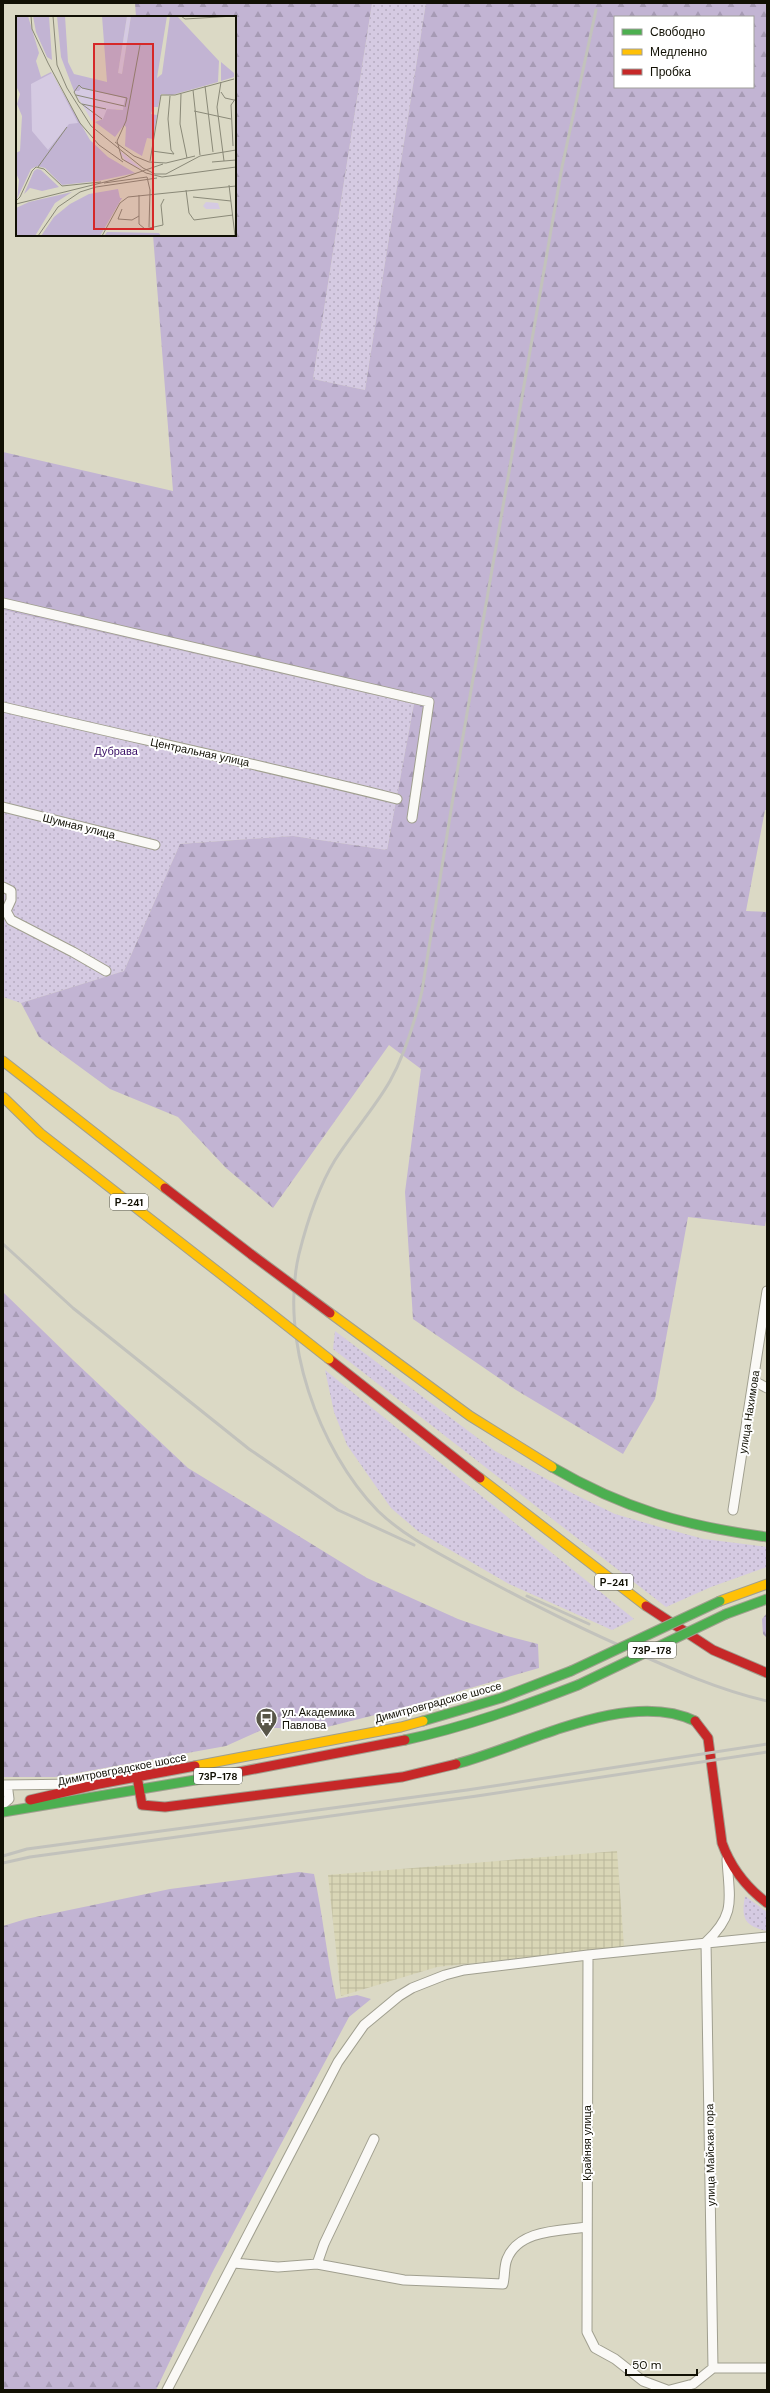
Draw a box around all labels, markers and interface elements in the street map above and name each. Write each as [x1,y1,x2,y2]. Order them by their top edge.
inset map [16,16,236,236]
legend [614,16,754,88]
text: Свободно [650,24,705,40]
text: Медленно [650,44,707,60]
text: Пробка [650,64,691,80]
street label: Центральная улица [149,735,252,770]
park label: Дубрава [94,744,139,758]
street label: Шумная улица [41,810,118,842]
road number: Р-241 [110,1194,148,1210]
street label: улица Нахимова [735,1368,763,1455]
road number: Р-241 [595,1574,633,1590]
road number: 73Р-178 [628,1642,676,1658]
street label: Димитровградское шоссе [373,1678,503,1726]
bus stop icon: ул. Академика Павлова [254,1705,280,1738]
place label: ул. Академика Павлова [282,1705,356,1732]
street label: Димитровградское шоссе [56,1750,188,1788]
road number: 73Р-178 [194,1768,242,1784]
street label: улица Майская гора [702,2103,718,2206]
street label: Крайняя улица [580,2104,594,2181]
scale bar [626,2351,697,2377]
text: 50 m [632,2357,661,2373]

